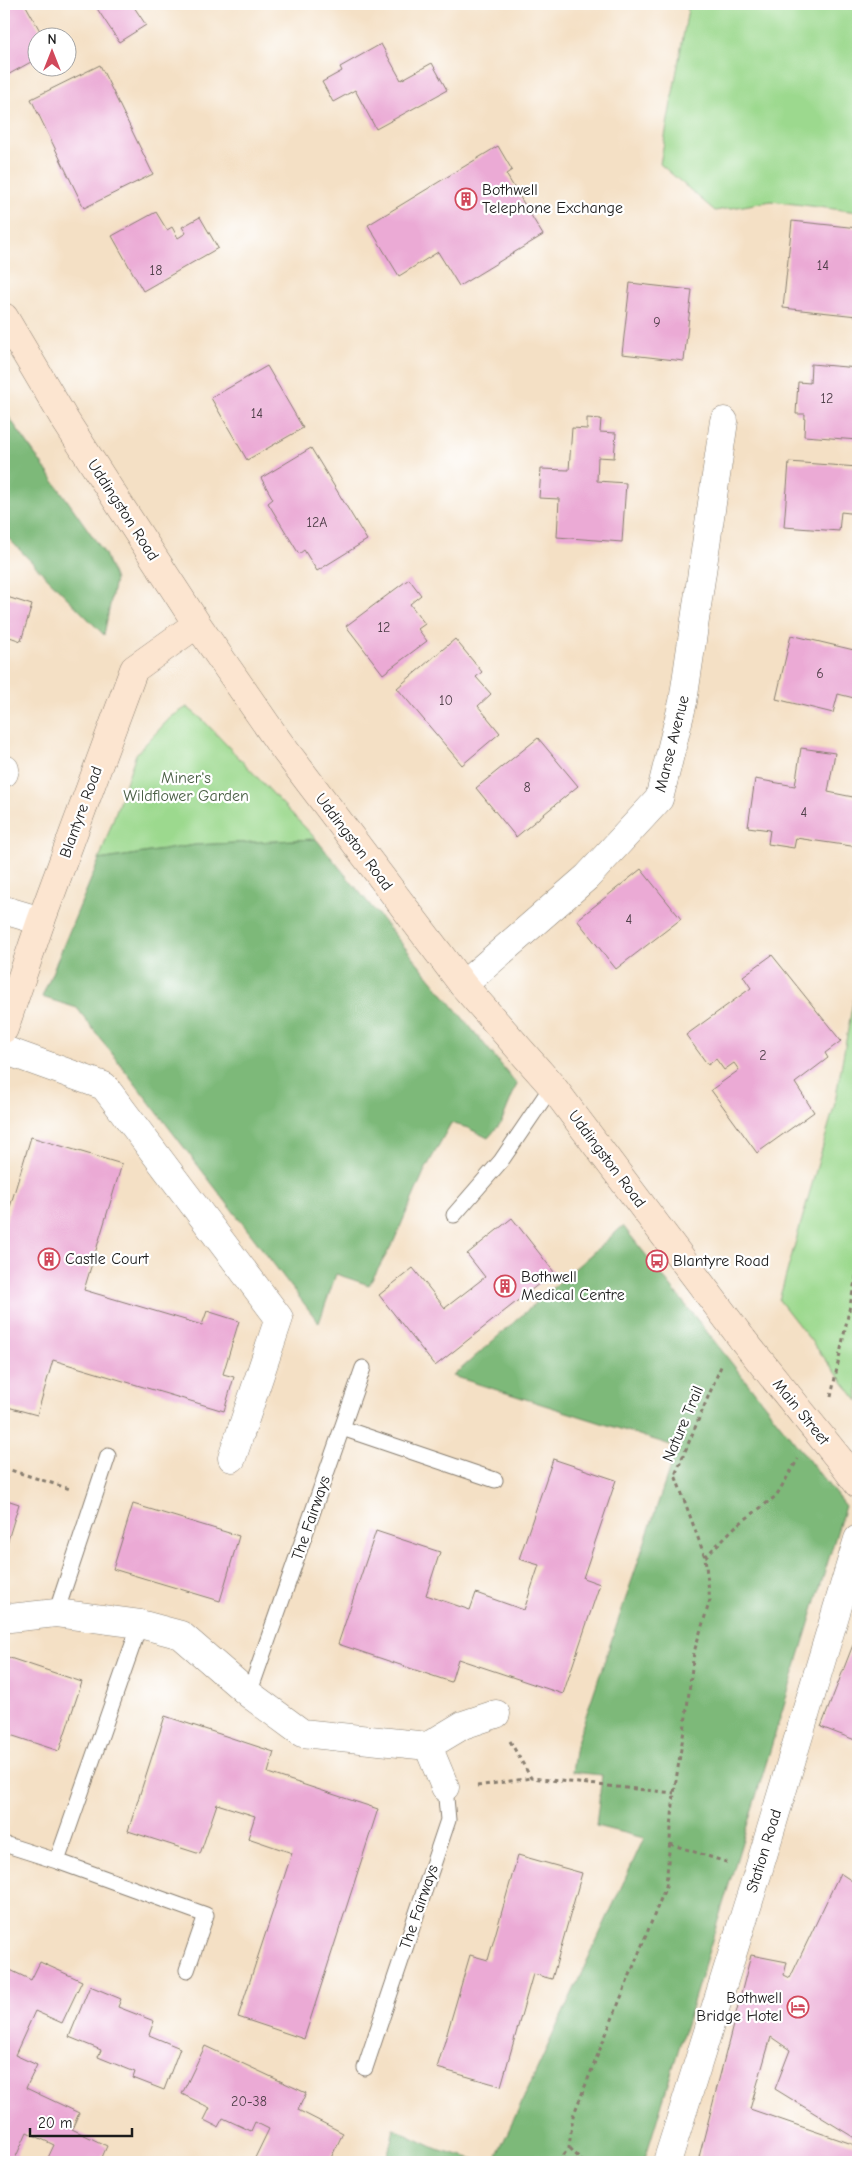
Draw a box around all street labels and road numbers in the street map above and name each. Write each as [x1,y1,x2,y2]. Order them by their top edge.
street label: Uddingston Road [84,456,162,564]
street label: Manse Avenue [651,694,693,794]
street label: Blantyre Road [56,764,106,860]
street label: Uddingston Road [312,790,396,894]
street label: Uddingston Road [565,1107,649,1211]
street label: Main Street [769,1375,833,1449]
street label: Nature Trail [659,1383,707,1465]
street label: The Fairways [288,1473,334,1563]
street label: Station Road [743,1807,785,1895]
street label: The Fairways [396,1862,442,1952]

